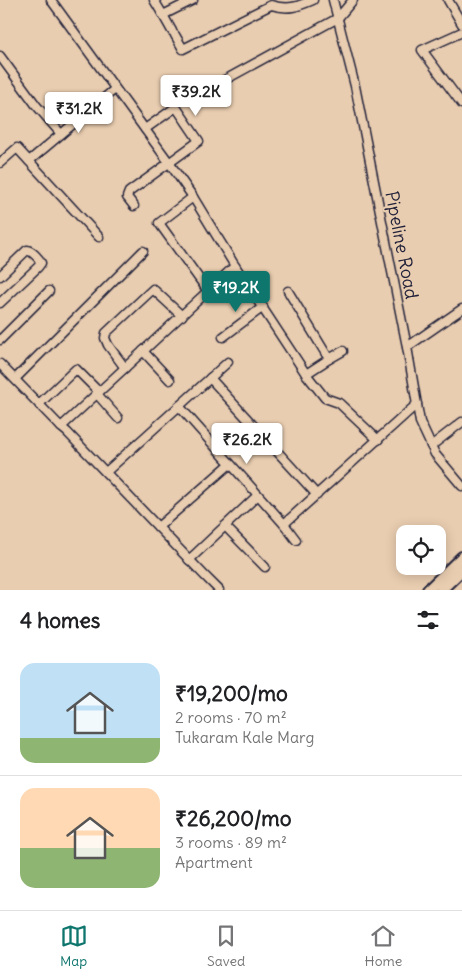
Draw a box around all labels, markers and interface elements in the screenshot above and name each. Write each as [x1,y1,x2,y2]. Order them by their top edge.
pin: ₹39.2K [155,74,237,117]
text: ₹39.2K [171,81,221,101]
pin: ₹31.2K [38,92,120,134]
text: ₹31.2K [56,98,102,118]
street label: Pipeline Road [380,189,424,301]
pin: ₹19.2K [195,270,277,313]
text: ₹19.2K [213,277,259,297]
pin: ₹26.2K [206,422,288,465]
text: ₹26.2K [222,429,272,449]
map controls [396,525,446,575]
button: locate [396,525,446,575]
icon: filters [414,606,442,634]
text: 4 homes [20,607,100,634]
text: ₹19,200/mo [175,680,288,707]
icon: home [60,683,120,743]
text: 2 rooms · 70 m² [175,707,287,727]
text: Tukaram Kale Marg [175,727,314,747]
text: ₹26,200/mo [175,805,292,832]
icon: home [60,808,120,868]
text: 3 rooms · 89 m² [175,832,287,852]
text: Apartment [175,852,253,872]
tab: Map [60,922,88,970]
tab: Saved [207,922,245,970]
tab: Home [365,922,402,970]

